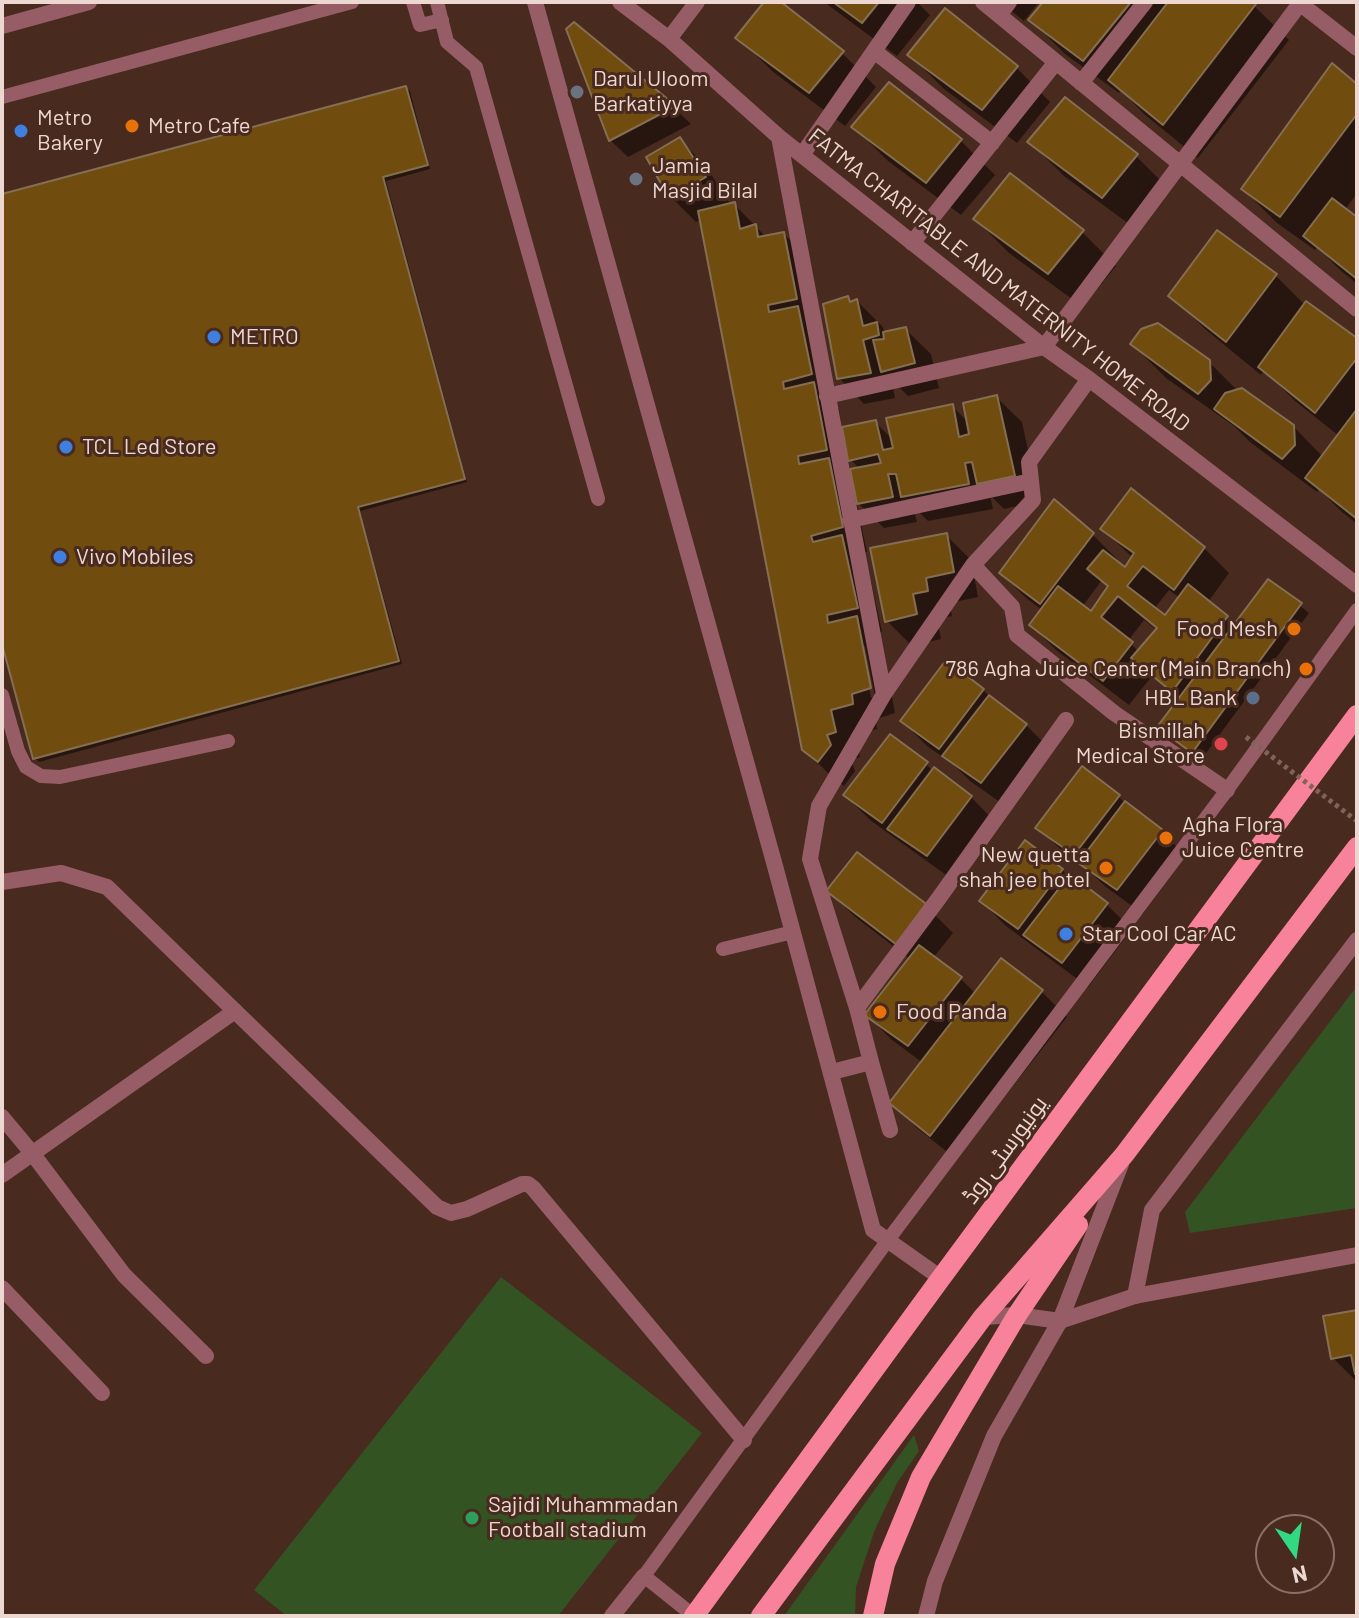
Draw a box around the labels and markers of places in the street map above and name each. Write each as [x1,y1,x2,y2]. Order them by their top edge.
place label: Darul Uloom Barkatiyya [593,66,708,118]
marker: Darul Uloom Barkatiyya [568,83,586,101]
place label: Metro Bakery [37,105,103,156]
place label: Metro Cafe [148,113,250,139]
marker: Metro Cafe [123,117,141,135]
marker: Metro Bakery [12,122,30,140]
place label: Jamia Masjid Bilal [652,153,758,204]
marker: Jamia Masjid Bilal [627,170,645,188]
place label: METRO [230,324,299,350]
marker: METRO [205,328,223,346]
place label: TCL Led Store [82,434,216,460]
marker: TCL Led Store [57,438,75,456]
place label: Vivo Mobiles [76,544,194,570]
marker: Vivo Mobiles [51,548,69,566]
place label: Food Mesh [1176,616,1278,642]
marker: Food Mesh [1285,620,1303,638]
place label: 786 Agha Juice Center (Main Branch) [946,656,1290,682]
marker: 786 Agha Juice Center (Main Branch) [1297,660,1315,678]
place label: HBL Bank [1144,685,1237,711]
marker: HBL Bank [1244,689,1262,707]
place label: Bismillah Medical Store [1076,718,1205,770]
marker: Bismillah Medical Store [1212,735,1230,753]
place label: Agha Flora Juice Centre [1182,812,1304,864]
marker: Agha Flora Juice Centre [1157,829,1175,847]
place label: New quetta shah jee hotel [959,842,1090,894]
marker: New quetta shah jee hotel [1097,859,1115,877]
place label: Star Cool Car AC [1082,921,1237,947]
marker: Star Cool Car AC [1057,925,1075,943]
place label: Food Panda [896,999,1007,1025]
marker: Food Panda [871,1003,889,1021]
place label: Sajidi Muhammadan Football stadium [488,1492,678,1544]
marker: Sajidi Muhammadan Football stadium [463,1509,481,1527]

